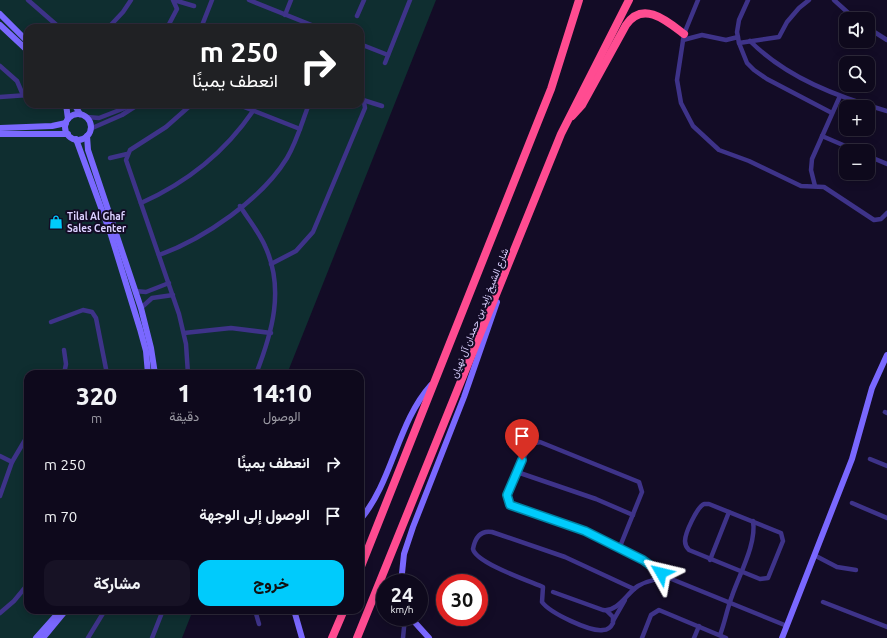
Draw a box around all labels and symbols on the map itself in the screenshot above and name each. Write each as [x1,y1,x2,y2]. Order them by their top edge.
place label: Tilal Al Ghaf Sales Center [67,211,127,234]
shop icon: Tilal Al Ghaf Sales Center [48,214,64,230]
street label: شارع الشيخ زايد بن حمدان آل نهيان [448,246,512,380]
pin [505,419,539,460]
position arrow [640,552,682,594]
speed limit sign: 30 [436,574,488,626]

